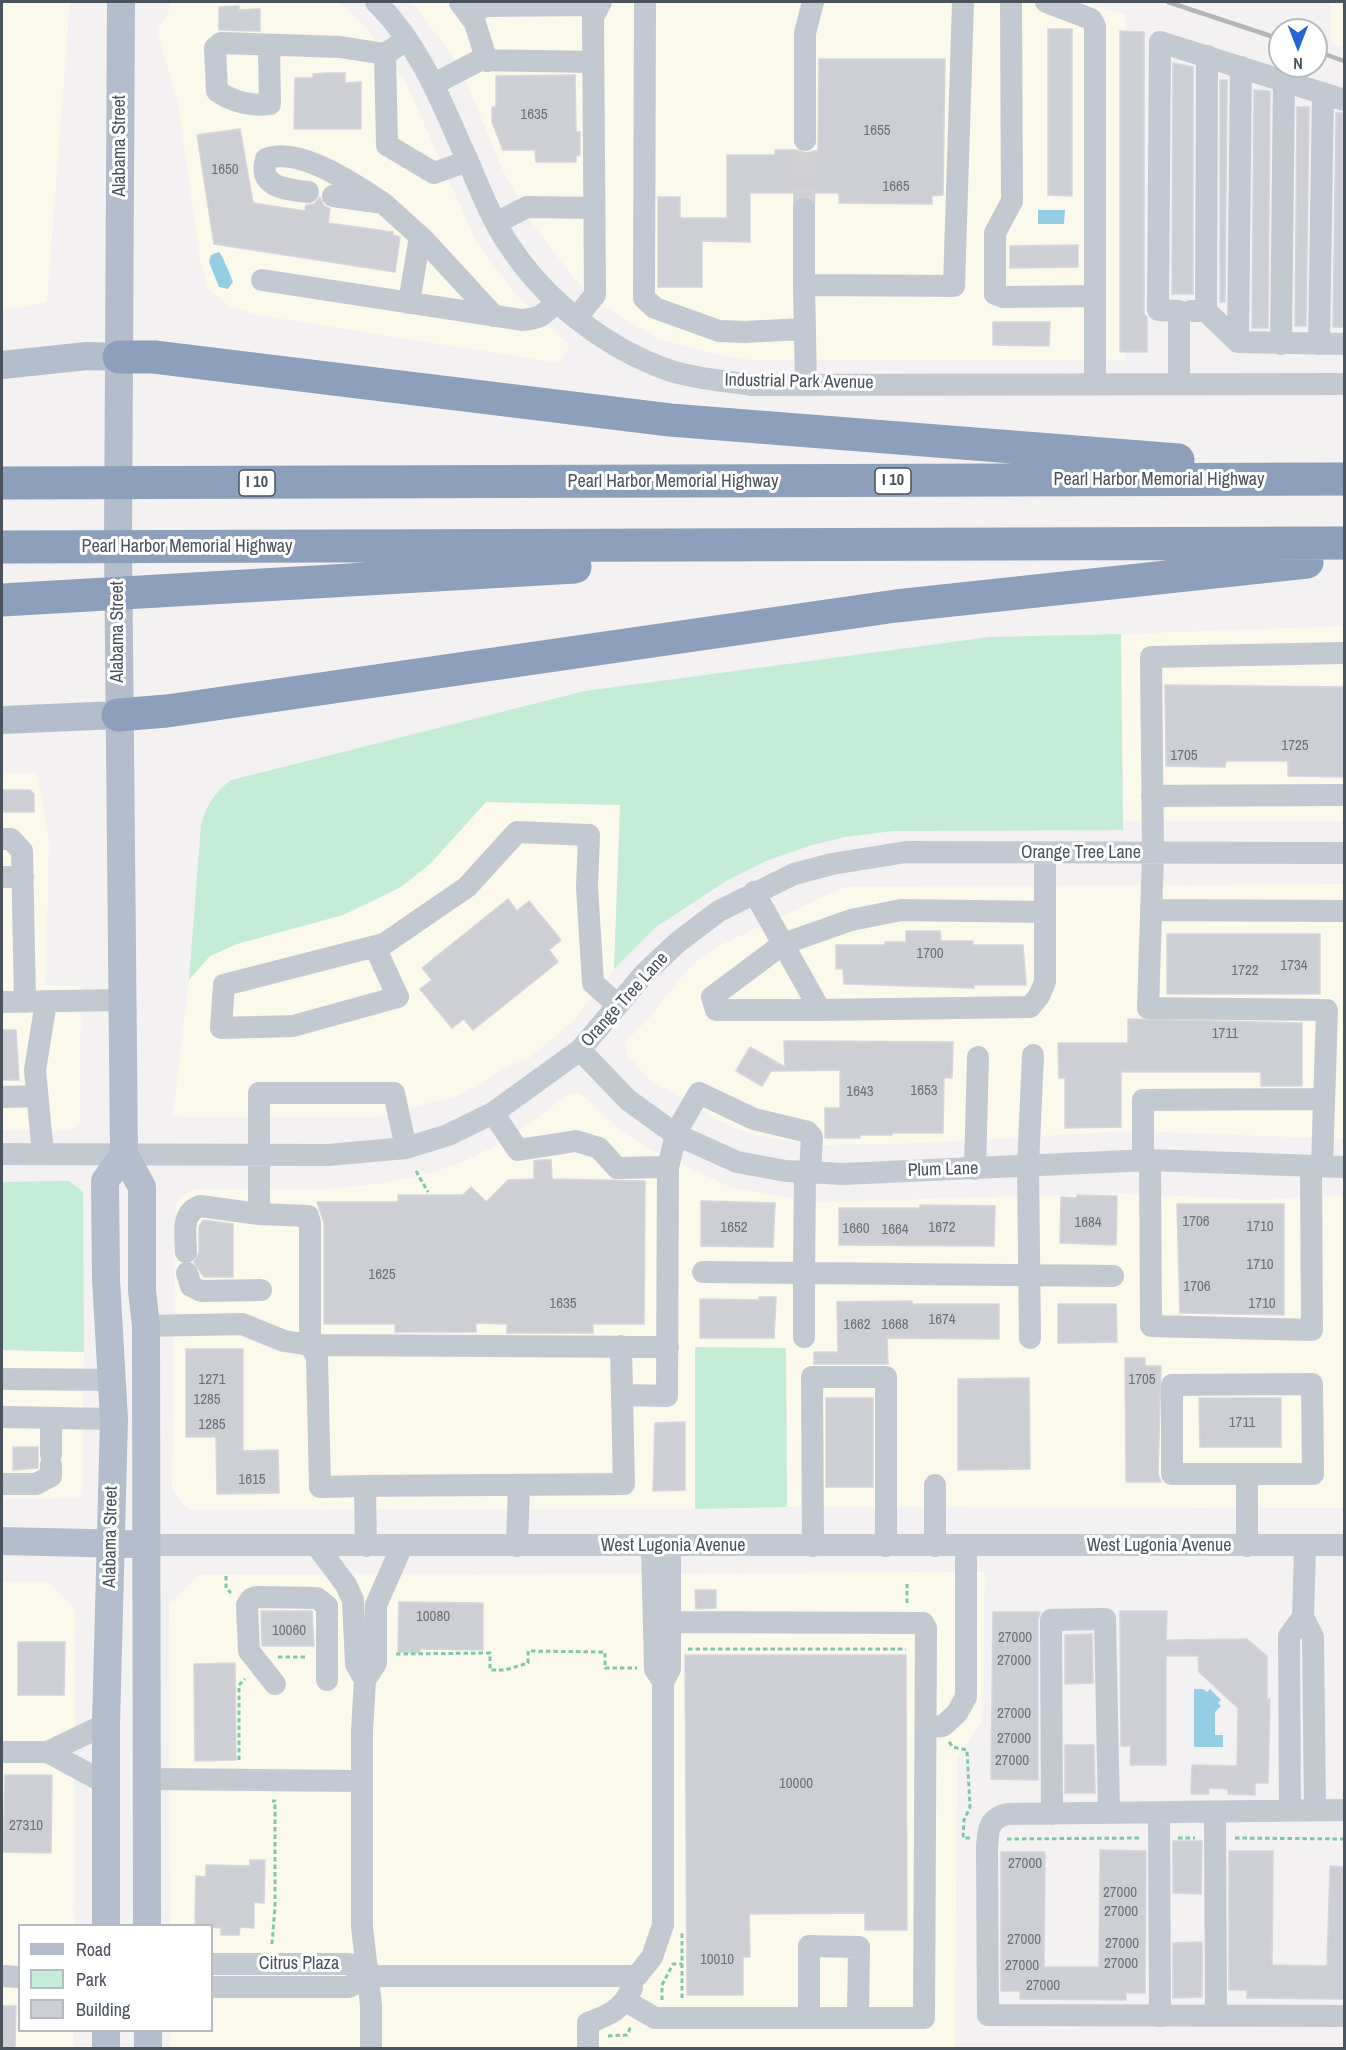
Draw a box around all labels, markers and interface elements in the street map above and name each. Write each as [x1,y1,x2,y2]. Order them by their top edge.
north arrow [1268,18,1328,78]
text: N [1293,53,1303,75]
street label: Alabama Street [109,95,131,197]
house number: 1635 [520,106,548,124]
house number: 1655 [863,122,891,140]
house number: 1650 [211,161,239,179]
house number: 1665 [882,178,910,196]
street label: Industrial Park Avenue [724,370,874,394]
road number: I 10 [875,468,911,494]
street label: Pearl Harbor Memorial Highway [1054,469,1264,491]
road number: I 10 [239,470,275,496]
street label: Pearl Harbor Memorial Highway [568,471,778,493]
street label: Pearl Harbor Memorial Highway [82,536,292,558]
street label: Alabama Street [107,581,129,683]
house number: 1725 [1281,737,1309,755]
house number: 1705 [1170,747,1198,765]
street label: Orange Tree Lane [1021,842,1141,864]
house number: 1700 [916,945,944,963]
street label: Orange Tree Lane [577,948,673,1052]
house number: 1734 [1280,957,1308,975]
house number: 1722 [1231,962,1259,980]
house number: 1711 [1212,1025,1238,1043]
house number: 1653 [910,1082,938,1100]
house number: 1643 [846,1083,874,1101]
street label: Plum Lane [907,1158,979,1182]
house number: 1706 [1182,1213,1210,1231]
house number: 1684 [1074,1214,1102,1232]
house number: 1710 [1246,1218,1274,1236]
house number: 1652 [720,1219,748,1237]
house number: 1672 [928,1219,956,1237]
house number: 1660 [842,1220,870,1238]
house number: 1664 [881,1221,909,1239]
house number: 1710 [1246,1256,1274,1274]
house number: 1625 [368,1266,396,1284]
house number: 1706 [1183,1278,1211,1296]
house number: 1635 [549,1295,577,1313]
house number: 1710 [1248,1295,1276,1313]
house number: 1674 [928,1311,956,1329]
house number: 1662 [843,1316,871,1334]
house number: 1668 [881,1316,909,1334]
house number: 1271 [198,1371,226,1389]
house number: 1705 [1128,1371,1156,1389]
house number: 1285 [193,1391,221,1409]
house number: 1711 [1229,1414,1255,1432]
house number: 1285 [198,1416,226,1434]
house number: 1615 [238,1471,266,1489]
street label: Alabama Street [99,1486,123,1588]
street label: West Lugonia Avenue [601,1535,745,1557]
street label: West Lugonia Avenue [1087,1535,1231,1557]
house number: 10080 [416,1608,450,1626]
house number: 10060 [272,1622,306,1640]
house number: 27000 [998,1629,1032,1647]
house number: 27000 [997,1652,1031,1670]
house number: 27000 [997,1705,1031,1723]
house number: 27000 [997,1730,1031,1748]
house number: 27000 [995,1752,1029,1770]
house number: 10000 [779,1775,813,1793]
house number: 27310 [9,1817,43,1835]
house number: 27000 [1008,1855,1042,1873]
house number: 27000 [1103,1884,1137,1902]
house number: 27000 [1104,1903,1138,1921]
legend [18,1924,213,2032]
house number: 27000 [1007,1931,1041,1949]
house number: 27000 [1105,1935,1139,1953]
text: Road [76,1937,111,1962]
house number: 10010 [700,1951,734,1969]
street label: Citrus Plaza [259,1953,339,1975]
house number: 27000 [1104,1955,1138,1973]
house number: 27000 [1005,1957,1039,1975]
text: Park [76,1967,106,1992]
house number: 27000 [1026,1977,1060,1995]
text: Building [76,1997,130,2022]

